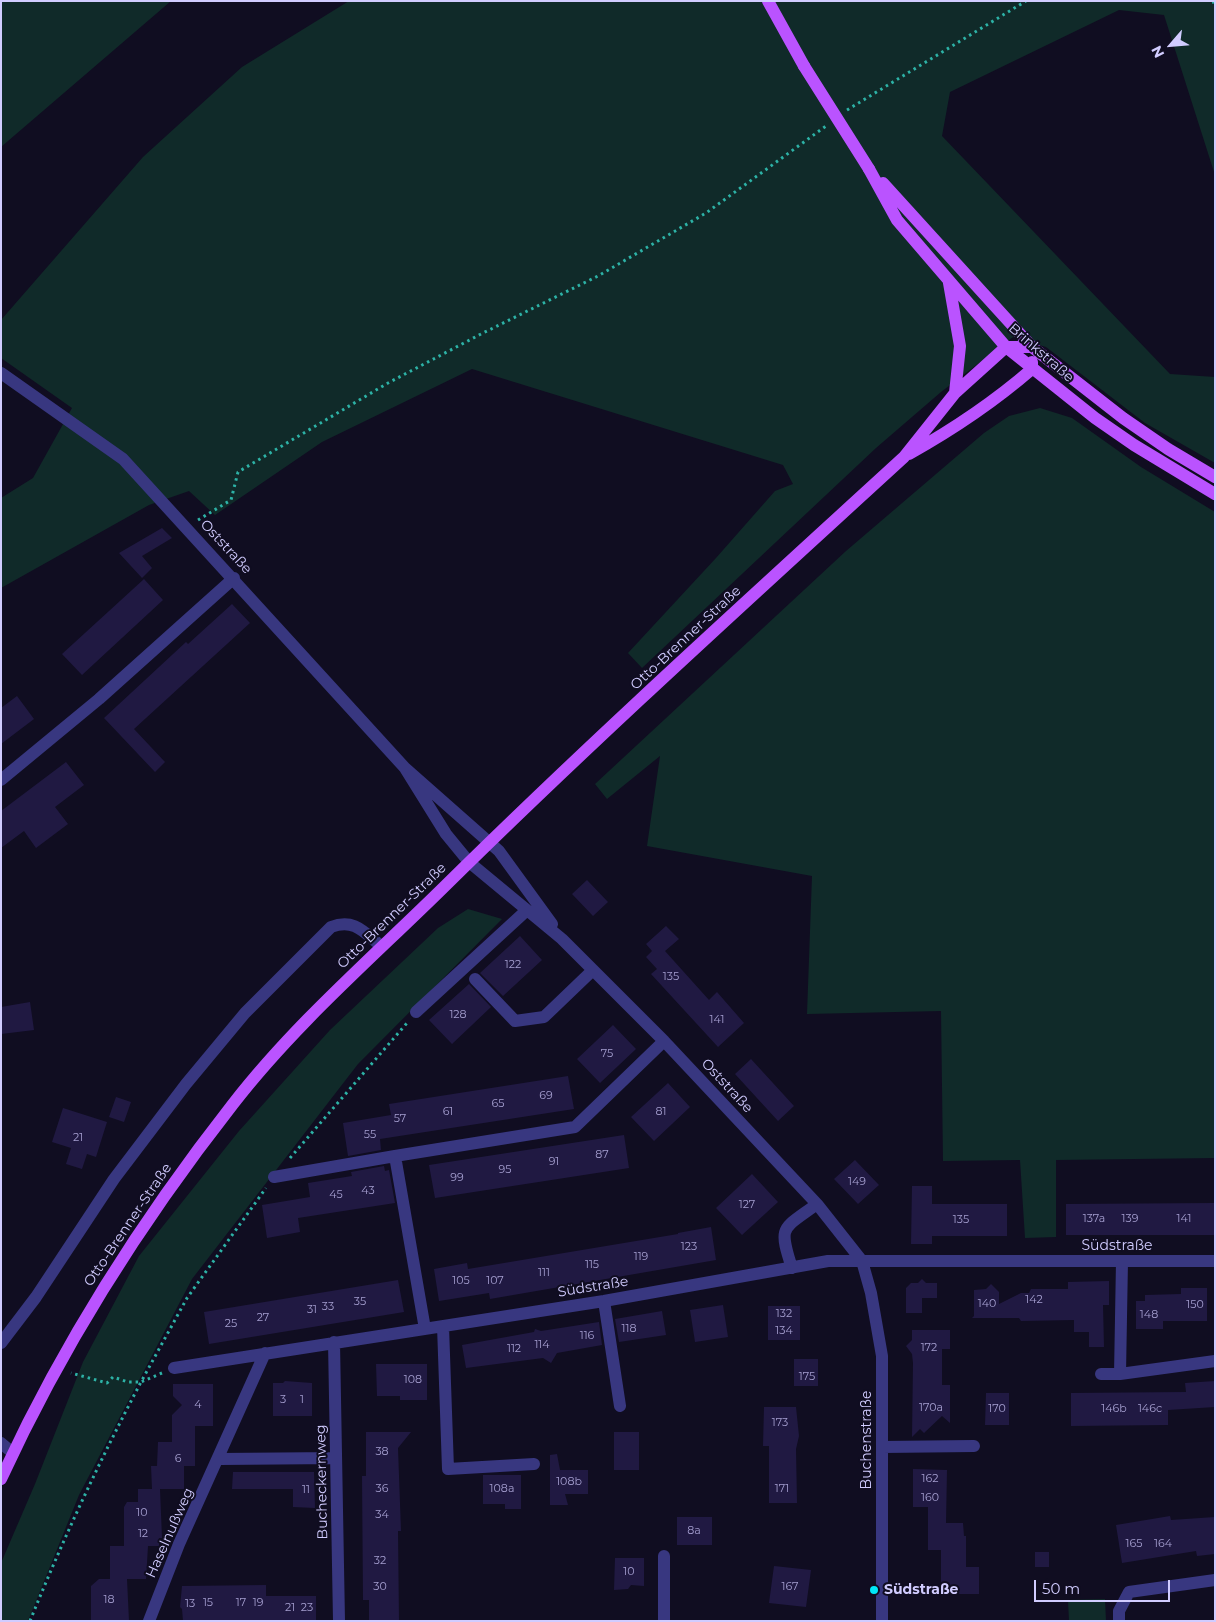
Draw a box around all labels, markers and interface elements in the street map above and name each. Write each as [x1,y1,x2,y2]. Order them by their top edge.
north arrow [1146,20,1196,70]
text: N [1147,43,1168,61]
street label: Brinkstraße [1005,320,1077,386]
street label: Oststraße [197,516,255,578]
street label: Otto-Brenner-Straße [627,582,745,694]
street label: Otto-Brenner-Straße [334,860,450,972]
house number: 122 [505,958,521,972]
house number: 135 [663,970,679,984]
house number: 128 [449,1008,467,1022]
house number: 141 [710,1013,724,1027]
house number: 75 [601,1047,613,1061]
street label: Oststraße [698,1055,756,1117]
house number: 69 [539,1089,553,1103]
house number: 65 [492,1097,504,1111]
house number: 61 [443,1105,453,1119]
house number: 81 [656,1105,666,1119]
house number: 57 [394,1112,406,1126]
house number: 55 [364,1128,376,1142]
house number: 21 [73,1131,83,1145]
house number: 87 [595,1148,609,1162]
house number: 91 [549,1155,559,1169]
street label: Otto-Brenner-Straße [81,1160,175,1290]
house number: 95 [499,1163,511,1177]
house number: 99 [450,1171,464,1185]
house number: 149 [848,1175,866,1189]
house number: 43 [361,1184,375,1198]
house number: 45 [329,1188,343,1202]
house number: 127 [739,1198,755,1212]
house number: 137a [1083,1212,1105,1226]
house number: 139 [1122,1212,1138,1226]
house number: 141 [1177,1212,1191,1226]
house number: 135 [953,1213,969,1227]
street label: Südstraße [1081,1238,1153,1254]
house number: 123 [681,1240,697,1254]
house number: 119 [634,1250,648,1264]
house number: 115 [585,1258,599,1272]
house number: 111 [538,1266,550,1280]
street label: Südstraße [557,1273,629,1301]
house number: 105 [452,1274,470,1288]
house number: 107 [486,1274,504,1288]
house number: 142 [1025,1293,1043,1307]
house number: 35 [354,1295,366,1309]
house number: 140 [978,1297,996,1311]
house number: 150 [1186,1298,1204,1312]
house number: 33 [322,1300,334,1314]
house number: 31 [307,1303,317,1317]
house number: 132 [776,1307,792,1321]
house number: 148 [1140,1308,1158,1322]
house number: 27 [257,1311,269,1325]
house number: 25 [225,1317,237,1331]
house number: 118 [622,1322,636,1336]
house number: 134 [775,1324,793,1338]
house number: 116 [580,1329,594,1343]
house number: 114 [534,1338,550,1352]
house number: 172 [921,1341,937,1355]
house number: 112 [507,1342,521,1356]
house number: 175 [799,1370,815,1384]
house number: 108 [404,1373,422,1387]
street label: Buchenstraße [859,1391,875,1489]
house number: 3 [280,1393,286,1407]
house number: 1 [300,1393,304,1407]
house number: 4 [194,1398,202,1412]
house number: 170a [919,1401,943,1415]
house number: 170 [988,1402,1006,1416]
house number: 146b [1101,1402,1127,1416]
house number: 146c [1138,1402,1162,1416]
house number: 173 [772,1416,788,1430]
street label: Bucheckernweg [313,1424,331,1540]
house number: 38 [375,1445,389,1459]
house number: 6 [175,1452,181,1466]
house number: 162 [922,1472,938,1486]
house number: 108b [556,1475,582,1489]
house number: 36 [376,1482,388,1496]
house number: 108a [490,1482,514,1496]
house number: 171 [775,1482,789,1496]
house number: 11 [302,1483,310,1497]
street label: Haselnußweg [143,1485,197,1581]
house number: 160 [921,1491,939,1505]
house number: 10 [136,1506,148,1520]
house number: 34 [375,1508,389,1522]
house number: 8a [687,1524,701,1538]
house number: 12 [138,1527,148,1541]
house number: 165 [1126,1537,1142,1551]
house number: 164 [1154,1537,1172,1551]
house number: 32 [374,1554,386,1568]
house number: 10 [623,1565,635,1579]
scale bar [1036,1570,1172,1602]
text: 50 m [1042,1579,1080,1598]
house number: 30 [373,1580,387,1594]
house number: 167 [781,1580,799,1594]
place label: Südstraße [884,1582,958,1598]
marker: Südstraße [868,1584,880,1596]
house number: 18 [104,1593,114,1607]
house number: 15 [203,1596,213,1610]
house number: 17 [236,1596,246,1610]
house number: 19 [253,1596,263,1610]
house number: 13 [185,1597,195,1611]
house number: 21 [285,1601,295,1615]
house number: 23 [301,1601,313,1615]

